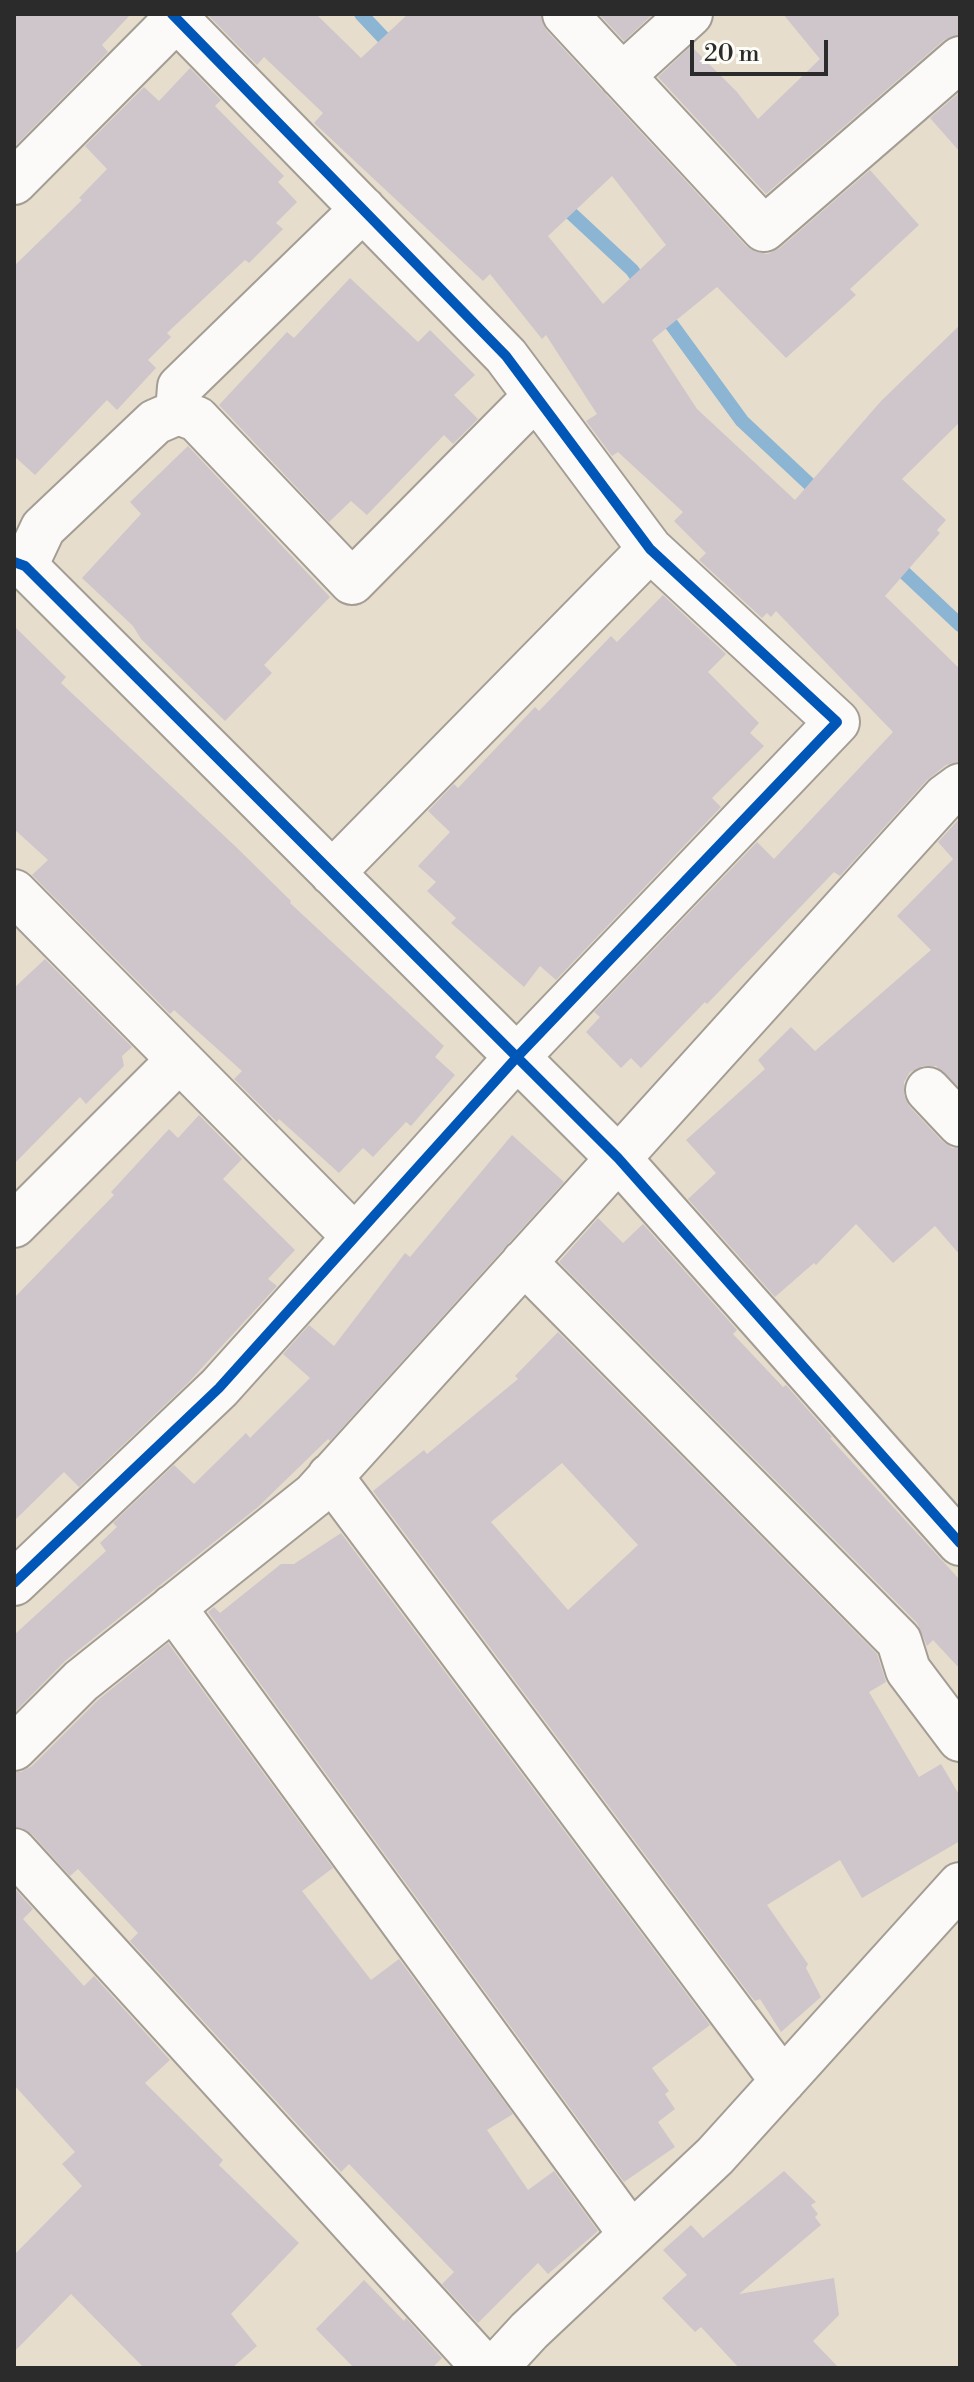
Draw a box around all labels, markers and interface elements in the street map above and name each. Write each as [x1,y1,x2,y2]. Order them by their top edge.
scale bar [694,24,832,74]
text: 20 m [704,39,760,69]

